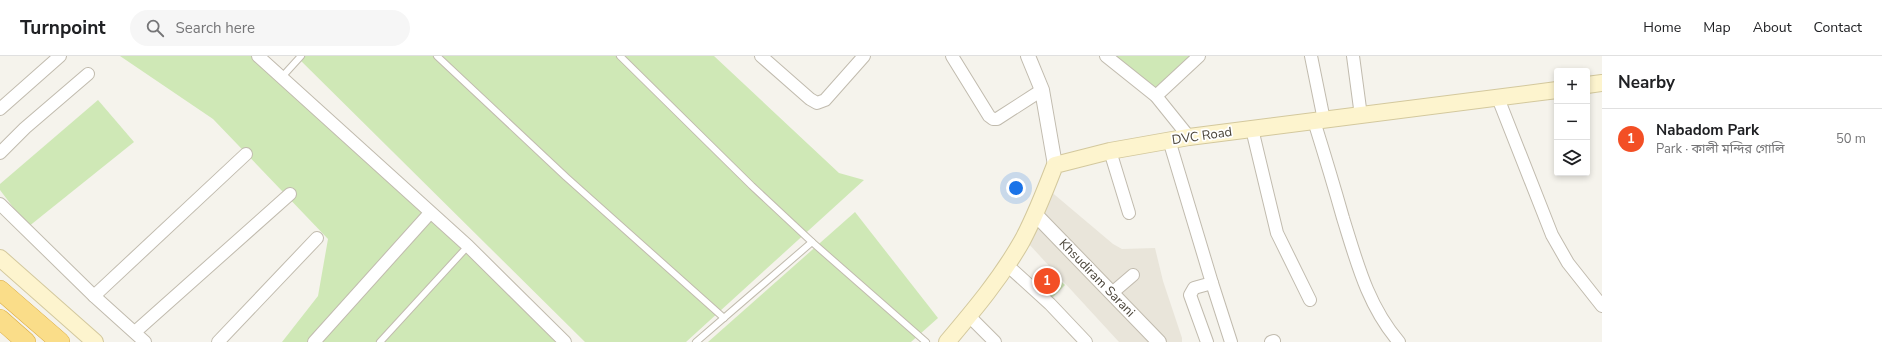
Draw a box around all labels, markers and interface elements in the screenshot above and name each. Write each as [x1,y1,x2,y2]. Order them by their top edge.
search box [130,10,410,46]
text: Turnpoint [20,15,106,41]
icon: search [144,17,166,39]
text: Search here [176,18,255,38]
text: Home [1643,18,1681,37]
text: Map [1703,18,1731,37]
text: About [1753,18,1792,37]
text: Contact [1814,18,1862,37]
map controls [1554,68,1590,176]
button: + [1554,68,1590,104]
text: Nearby [1618,71,1675,94]
button: − [1554,104,1590,140]
text: Nabadom Park [1656,120,1759,140]
street label: DVC Road [1171,123,1233,149]
text: 1 [1627,130,1635,148]
text: 50 m [1836,130,1866,148]
button: layers [1554,140,1590,176]
text: Park · কালী মন্দির গোলি [1656,140,1784,158]
your location [1006,178,1026,198]
street label: Khsudiram Sarani [1055,235,1139,321]
pin: 1 [1034,266,1060,296]

